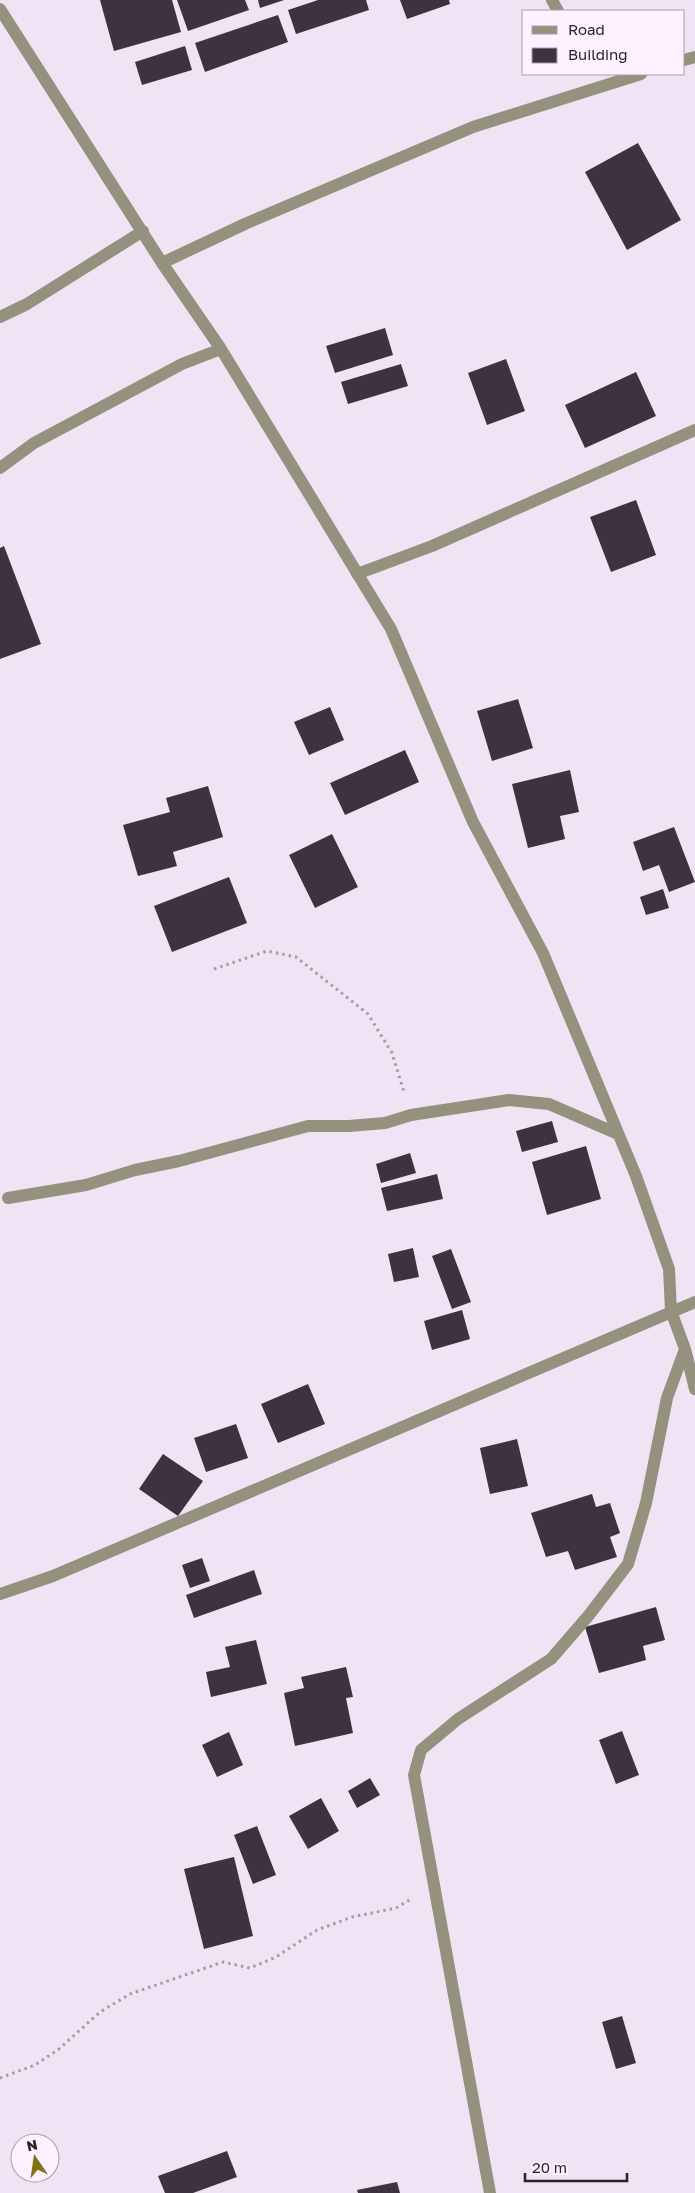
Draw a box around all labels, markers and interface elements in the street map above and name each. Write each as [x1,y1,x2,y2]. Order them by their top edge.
legend [522,10,685,75]
text: Road [568,20,605,38]
text: Building [568,45,628,63]
north arrow [10,2133,60,2183]
text: N [25,2135,39,2154]
scale bar [525,2150,628,2182]
text: 20 m [532,2158,567,2176]

